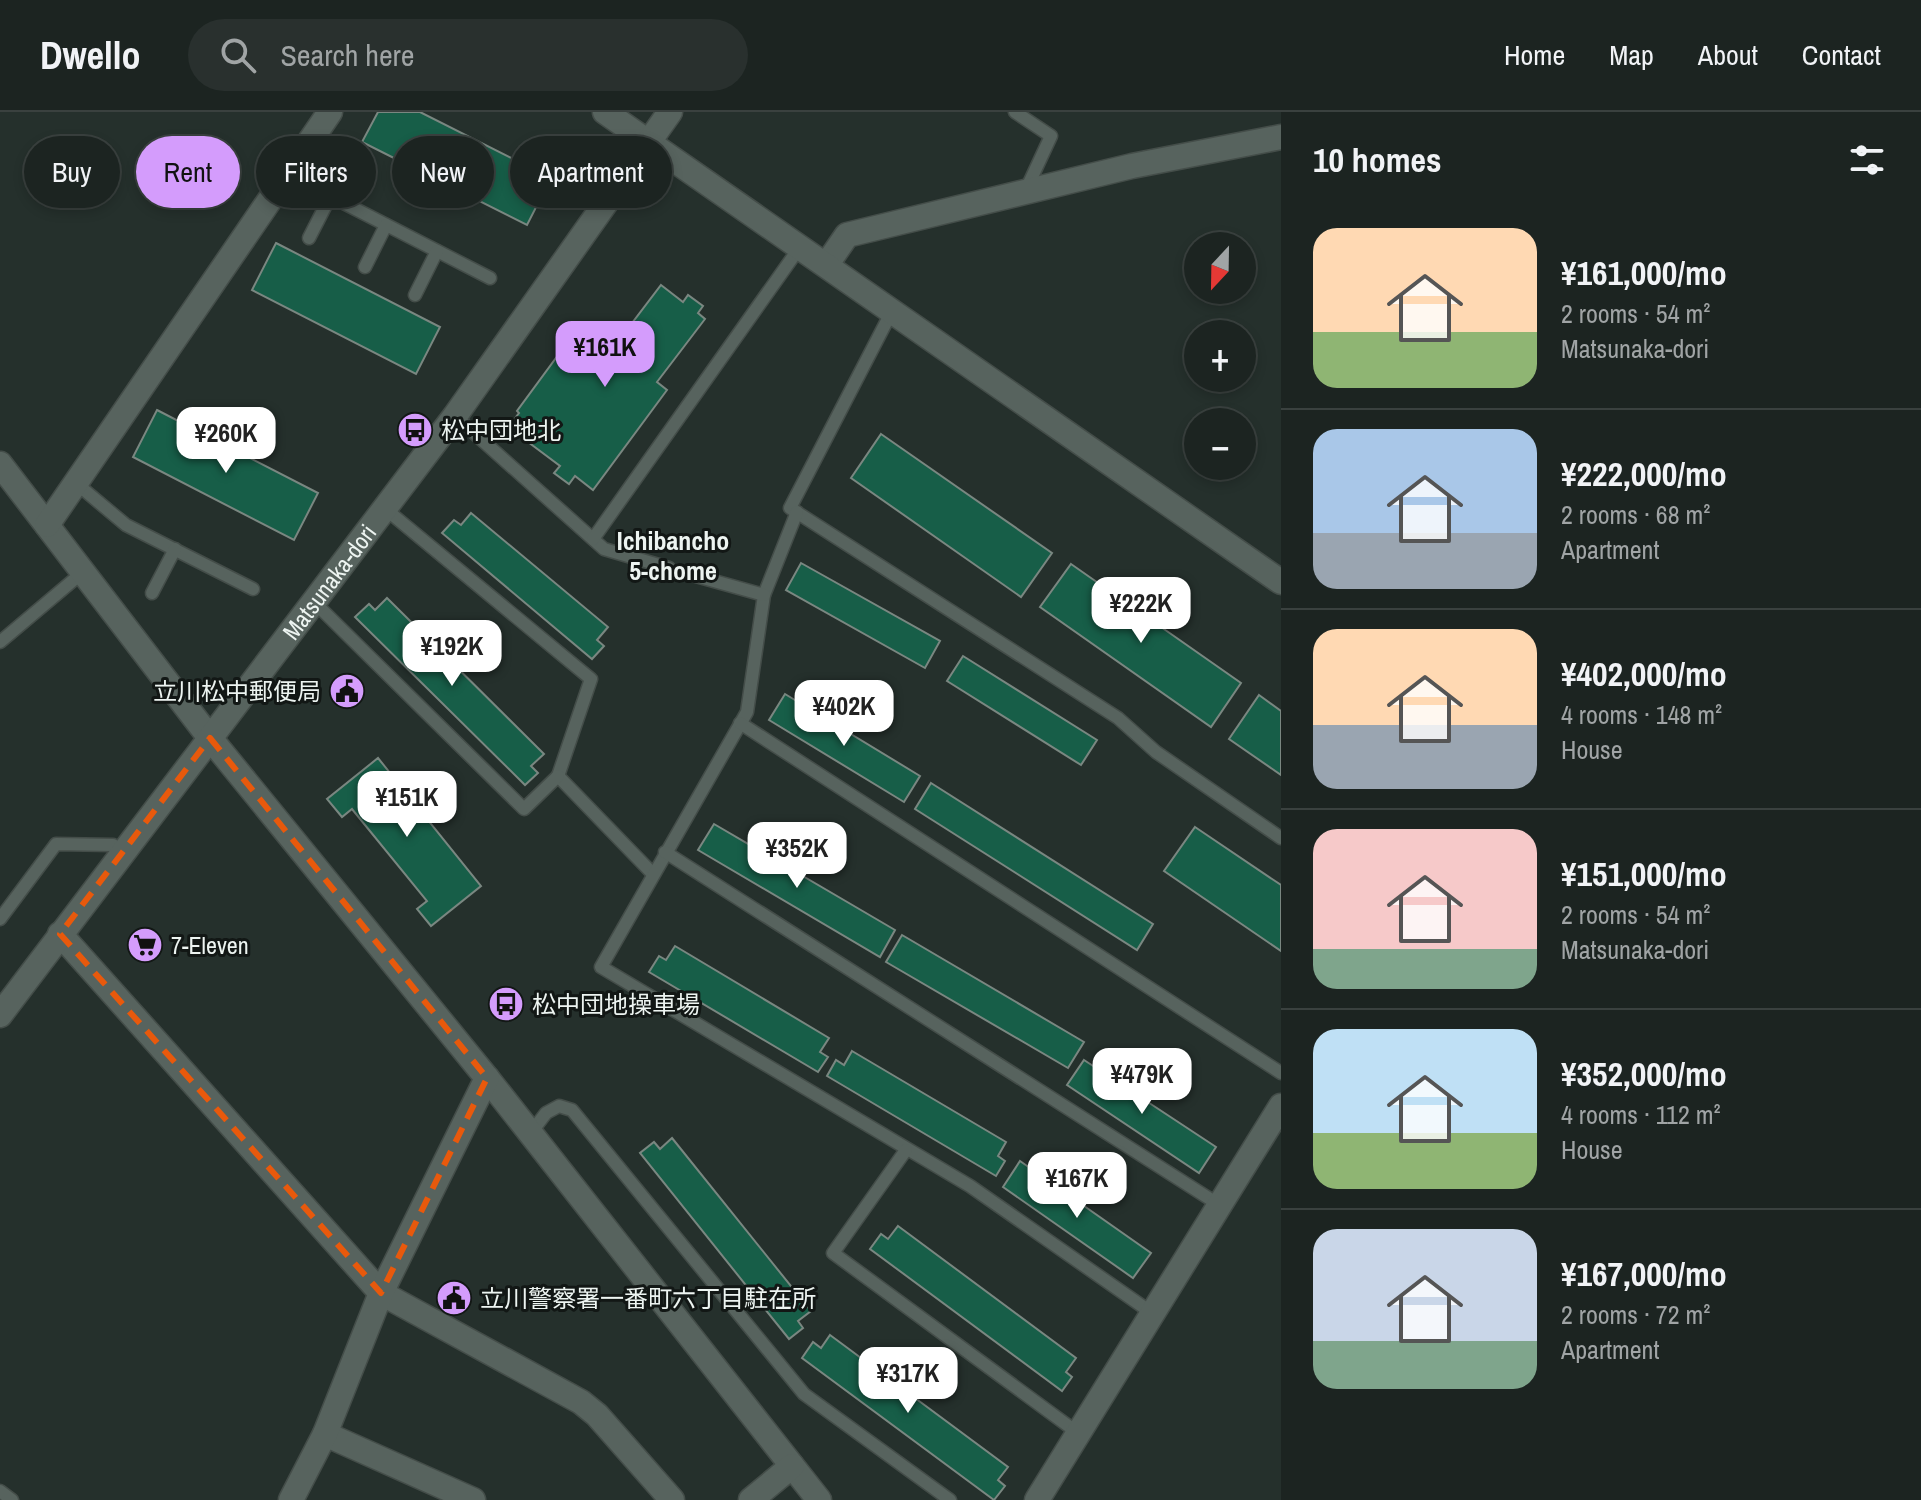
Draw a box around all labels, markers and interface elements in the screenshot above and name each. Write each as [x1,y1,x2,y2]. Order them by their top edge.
search box [188,19,748,91]
text: Dwello [40,30,140,81]
icon: search [216,33,260,77]
text: Search here [280,35,414,75]
text: Home [1504,36,1565,74]
text: Map [1609,36,1654,74]
text: About [1698,36,1758,74]
text: Contact [1802,36,1881,74]
chip: Buy [24,136,120,208]
chip: Rent [136,136,240,208]
chip: Filters [256,136,376,208]
chip: New [392,136,494,208]
chip: Apartment [510,136,672,208]
text: 10 homes [1313,137,1442,183]
icon: filters [1845,138,1889,182]
north arrow [1184,232,1256,304]
map controls [1184,232,1256,480]
text: ¥161,000/mo [1561,250,1727,296]
icon: home [1377,260,1473,356]
text: 2 rooms · 54 m² [1561,296,1710,331]
button: + [1184,320,1256,392]
pin: ¥161K [549,321,661,389]
text: ¥161K [574,329,636,364]
text: Matsunaka-dori [1561,331,1709,366]
pin: ¥260K [170,407,282,475]
button: − [1184,408,1256,480]
bus stop icon: 松中団地北 [396,411,434,449]
place label: 松中団地北 [441,414,561,446]
text: ¥260K [195,415,257,450]
text: ¥222,000/mo [1561,451,1727,497]
icon: home [1377,461,1473,557]
text: 2 rooms · 68 m² [1561,497,1710,532]
street label: Matsunaka-dori [275,518,383,646]
district label: Ichibancho 5-chome [617,523,729,588]
text: Apartment [1561,532,1659,567]
pin: ¥222K [1085,577,1197,645]
text: ¥222K [1110,585,1172,620]
pin: ¥192K [396,620,508,688]
text: ¥192K [421,628,483,663]
text: ¥402,000/mo [1561,651,1727,697]
icon: home [1377,661,1473,757]
public building icon: 立川松中郵便局 [328,672,366,710]
place label: 立川松中郵便局 [153,675,321,707]
pin: ¥402K [788,680,900,748]
text: ¥402K [813,688,875,723]
text: 4 rooms · 148 m² [1561,697,1722,732]
text: House [1561,732,1623,767]
pin: ¥151K [351,771,463,839]
text: ¥151K [376,779,438,814]
pin: ¥352K [741,822,853,890]
text: ¥352K [766,830,828,865]
text: ¥151,000/mo [1561,851,1727,897]
icon: home [1377,861,1473,957]
text: 2 rooms · 54 m² [1561,897,1710,932]
supermarket icon: 7-Eleven [126,926,164,964]
place label: 7-Eleven [171,929,249,961]
text: Matsunaka-dori [1561,932,1709,967]
bus stop icon: 松中団地操車場 [487,985,525,1023]
place label: 松中団地操車場 [532,988,700,1020]
pin: ¥479K [1086,1048,1198,1116]
text: ¥352,000/mo [1561,1051,1727,1097]
text: ¥479K [1111,1056,1173,1091]
icon: home [1377,1061,1473,1157]
text: 4 rooms · 112 m² [1561,1097,1721,1132]
text: House [1561,1132,1623,1167]
pin: ¥167K [1021,1152,1133,1220]
text: ¥167K [1046,1160,1108,1195]
text: ¥167,000/mo [1561,1251,1727,1297]
icon: home [1377,1261,1473,1357]
public building icon: 立川警察署一番町六丁目駐在所 [435,1279,473,1317]
place label: 立川警察署一番町六丁目駐在所 [480,1282,816,1314]
text: 2 rooms · 72 m² [1561,1297,1710,1332]
text: Apartment [1561,1332,1659,1367]
pin: ¥317K [852,1347,964,1415]
text: ¥317K [877,1355,939,1390]

